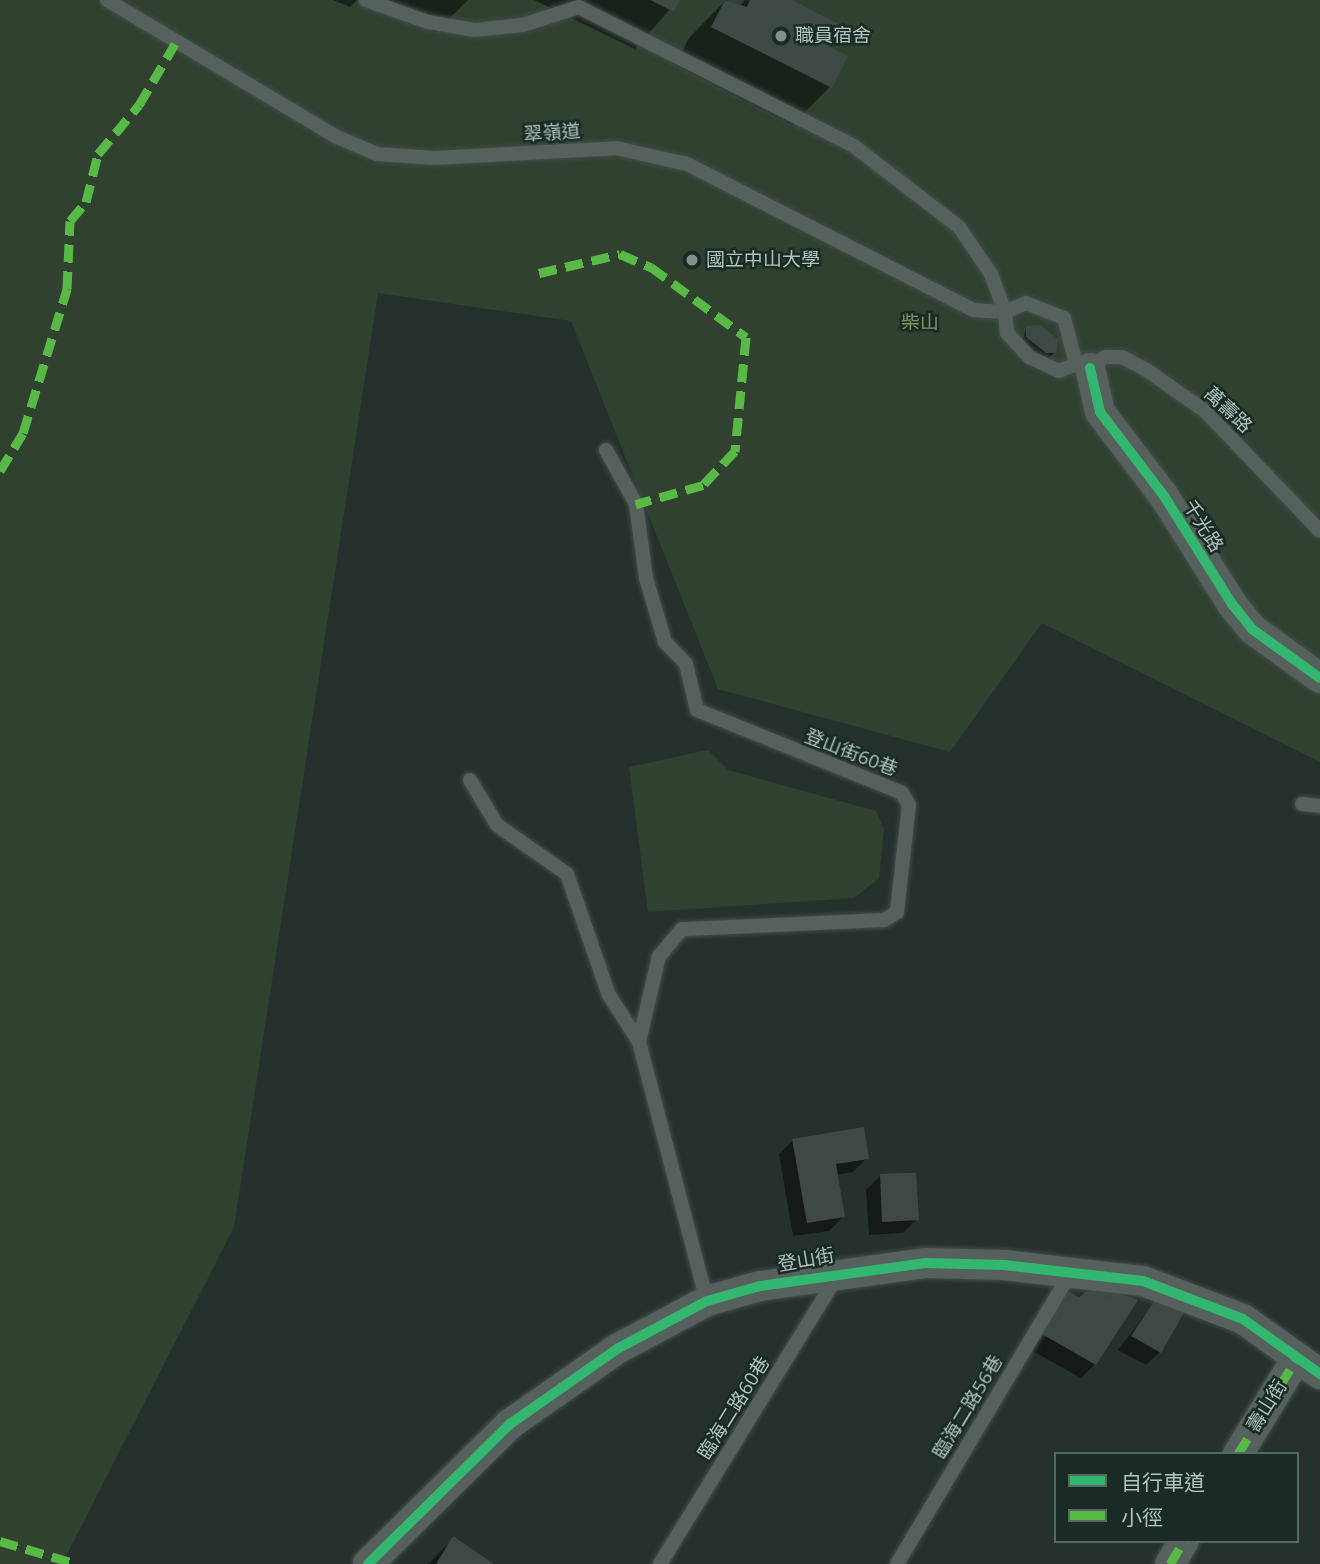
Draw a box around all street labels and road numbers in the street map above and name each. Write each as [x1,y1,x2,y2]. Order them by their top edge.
street label: 翠嶺道 [523,120,581,146]
street label: 萬壽路 [1199,382,1257,438]
street label: 千光路 [1178,496,1228,556]
street label: 登山街60巷 [801,725,901,781]
street label: 登山街 [776,1244,836,1276]
street label: 臨海二路56巷 [928,1351,1008,1463]
street label: 臨海二路60巷 [693,1352,775,1464]
street label: 壽山街 [1242,1376,1292,1436]

